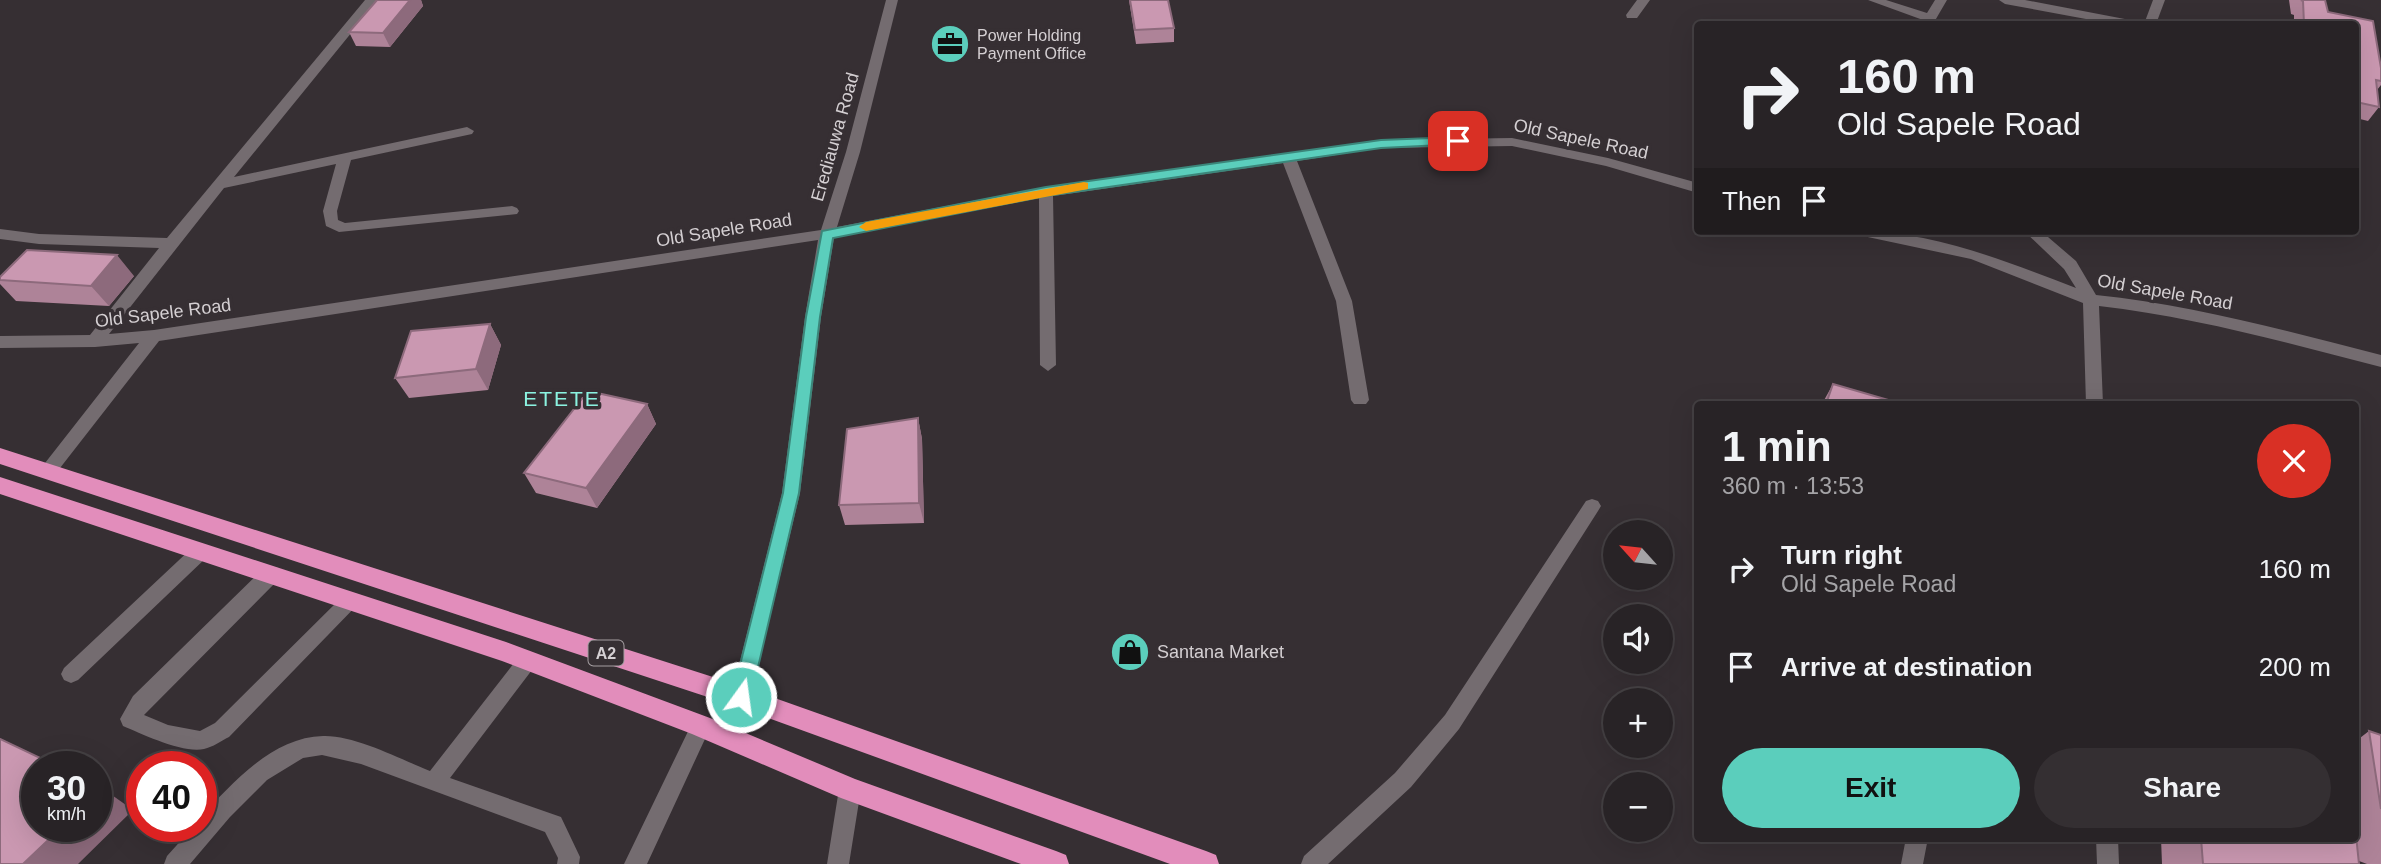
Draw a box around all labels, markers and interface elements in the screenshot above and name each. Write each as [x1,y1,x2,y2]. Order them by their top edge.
office icon: Power Holding Payment Office [929,23,971,65]
place label: Power Holding Payment Office [977,27,1086,62]
icon: right [1722,49,1813,140]
text: 160 m [1837,49,1976,103]
street label: Erediauwa Road [807,70,863,204]
text: Old Sapele Road [1837,106,2081,142]
pin [1428,111,1488,171]
street label: Old Sapele Road [1512,115,1650,163]
icon: arrive [1439,122,1477,160]
icon: arrive [1795,182,1833,220]
text: Then [1722,186,1781,216]
street label: Old Sapele Road [655,209,793,251]
street label: Old Sapele Road [2096,270,2234,314]
street label: Old Sapele Road [94,295,232,331]
district label: ETETE [523,387,601,410]
text: 1 min [1722,423,1832,470]
button: close [2257,424,2331,498]
text: 360 m · 13:53 [1722,473,1864,499]
north arrow [1603,520,1673,590]
map controls [1603,520,1673,842]
text: Turn right [1781,540,1902,570]
icon: right [1722,550,1760,588]
text: 160 m [2259,554,2331,584]
text: Old Sapele Road [1781,571,1956,597]
button: sound [1603,604,1673,674]
shop icon: Santana Market [1109,631,1151,673]
road number: A2 [588,640,624,666]
place label: Santana Market [1157,642,1284,662]
icon: arrive [1722,648,1760,686]
text: Arrive at destination [1781,652,2032,682]
text: 200 m [2259,652,2331,682]
position arrow [704,660,778,734]
button: + [1603,688,1673,758]
button: Exit [1722,748,2020,828]
button: Share [2034,748,2331,828]
speed limit sign: 40 [126,751,217,842]
text: 30 [47,768,86,807]
button: − [1603,772,1673,842]
text: km/h [47,804,86,824]

